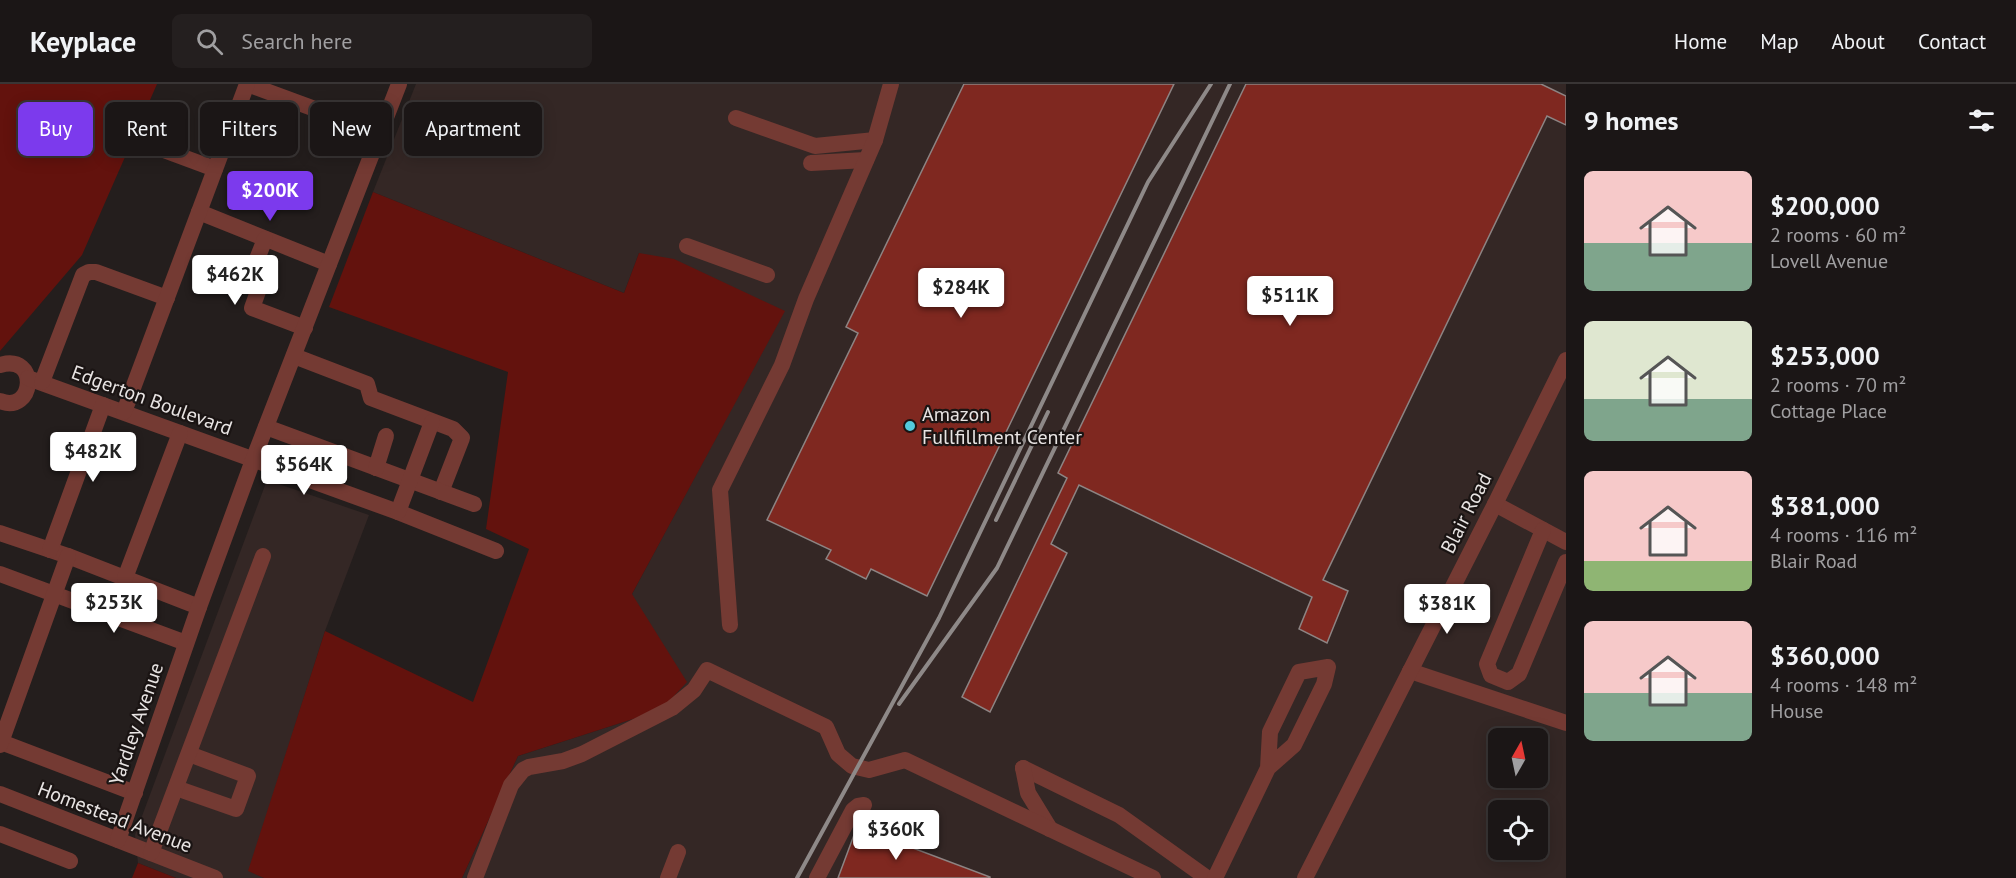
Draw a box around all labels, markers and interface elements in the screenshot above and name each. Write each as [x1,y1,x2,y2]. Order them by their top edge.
search box [172,14,592,68]
text: Keyplace [30,23,136,60]
icon: search [193,25,226,58]
text: Search here [241,27,352,55]
text: Home [1674,28,1727,55]
text: Map [1760,28,1799,55]
text: About [1832,28,1885,55]
text: Contact [1918,28,1986,55]
chip: Buy [18,102,93,156]
chip: Rent [105,102,188,156]
chip: Filters [200,102,298,156]
chip: New [310,102,392,156]
chip: Apartment [404,102,542,156]
text: 9 homes [1584,104,1679,137]
icon: filters [1965,104,1998,137]
pin: $200K [228,171,312,222]
text: $200K [241,177,299,203]
text: $200,000 [1770,189,1880,222]
icon: home [1632,195,1704,267]
text: 2 rooms · 60 m² [1770,222,1906,248]
text: Lovell Avenue [1770,248,1888,274]
pin: $462K [193,255,277,306]
text: $462K [206,261,264,287]
pin: $284K [919,268,1003,319]
text: $284K [932,274,990,300]
pin: $511K [1248,276,1332,327]
text: $511K [1261,282,1319,308]
text: $253,000 [1770,339,1880,372]
icon: home [1632,345,1704,417]
street label: Edgerton Boulevard [68,359,236,441]
text: 2 rooms · 70 m² [1770,372,1906,398]
text: Cottage Place [1770,398,1887,424]
place label: Amazon Fullfillment Center [922,401,1082,450]
marker: Amazon Fullfillment Center [903,419,917,433]
pin: $482K [51,432,135,483]
text: $482K [64,438,122,464]
pin: $564K [262,445,346,496]
text: $564K [275,451,333,477]
street label: Blair Road [1435,468,1497,558]
text: $381,000 [1770,489,1880,522]
icon: home [1632,495,1704,567]
text: 4 rooms · 116 m² [1770,522,1917,548]
text: Blair Road [1770,548,1857,574]
pin: $253K [72,583,156,634]
pin: $381K [1405,584,1489,635]
text: $253K [85,589,143,615]
text: $381K [1418,590,1476,616]
text: $360,000 [1770,639,1880,672]
icon: home [1632,645,1704,717]
street label: Yardley Avenue [103,659,169,789]
text: 4 rooms · 148 m² [1770,672,1917,698]
text: House [1770,698,1824,724]
north arrow [1488,728,1548,788]
map controls [1488,728,1548,860]
street label: Homestead Avenue [34,776,196,858]
button: locate [1488,800,1548,860]
pin: $360K [854,810,938,861]
text: $360K [867,816,925,842]

